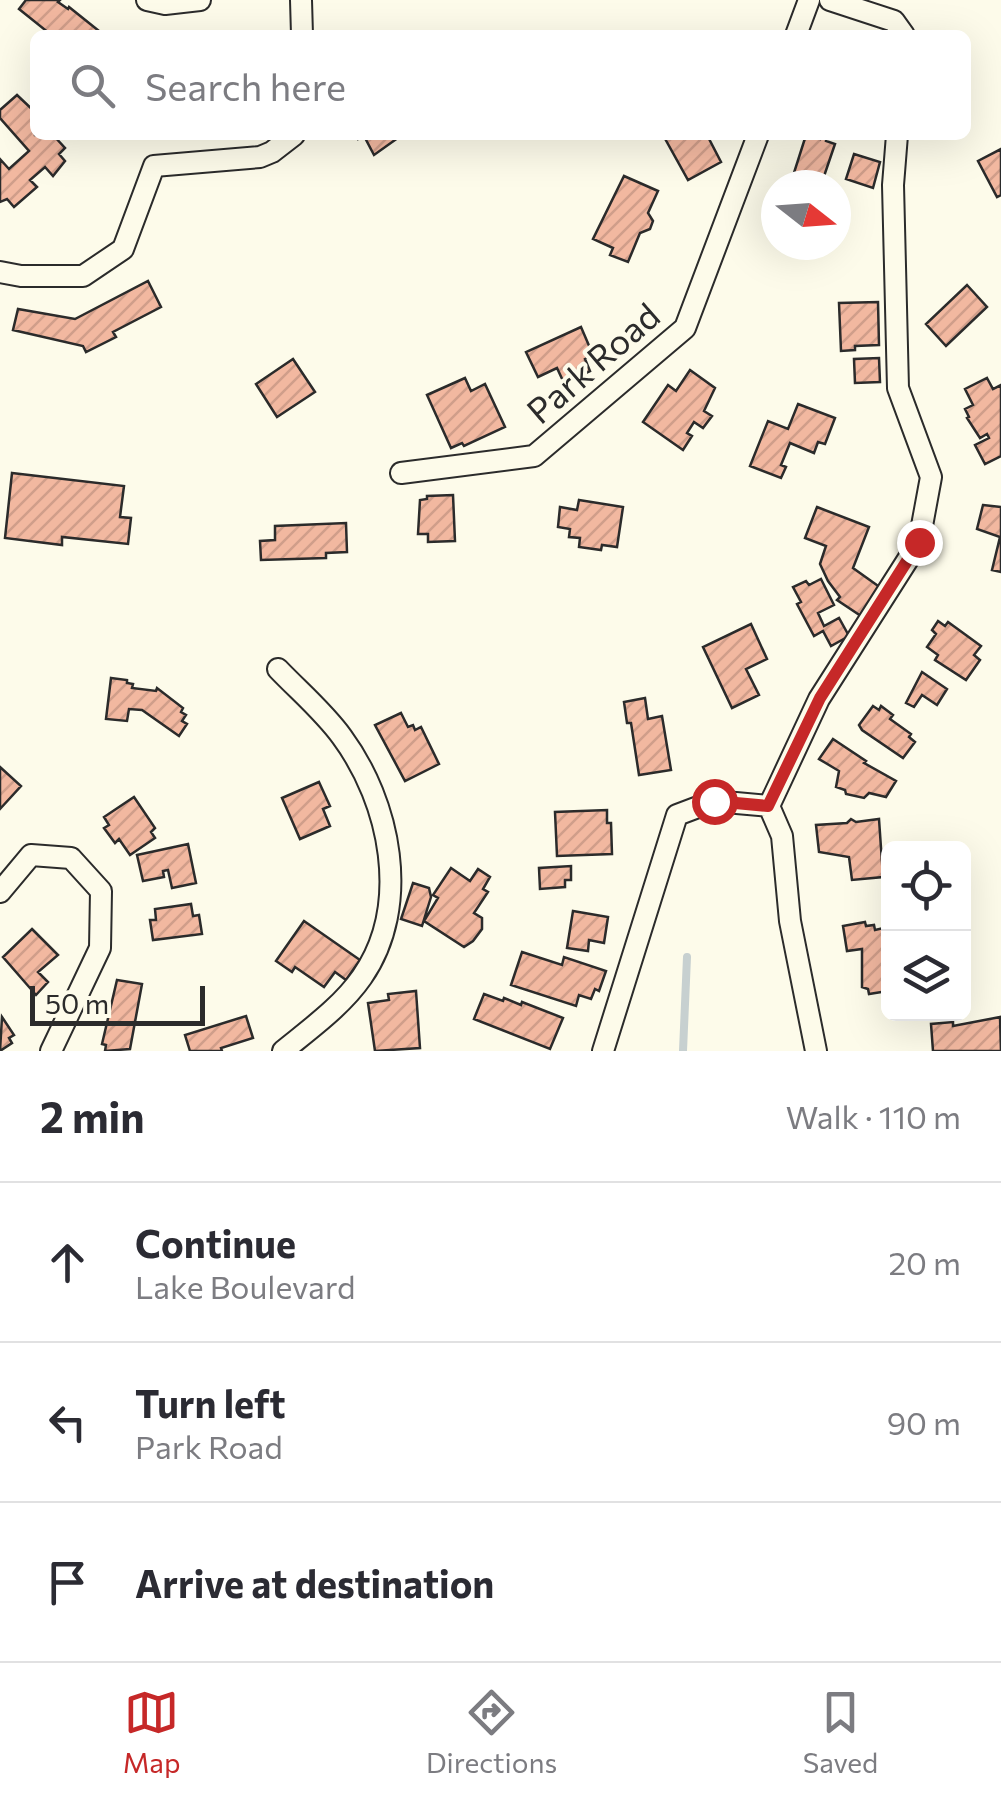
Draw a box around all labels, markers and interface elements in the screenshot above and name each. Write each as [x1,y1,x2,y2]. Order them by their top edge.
search box [30,30,971,140]
icon: search [65,58,120,113]
text: Search here [145,62,346,109]
north arrow [761,170,851,260]
street label: Park Road [517,293,667,431]
route end [897,520,943,566]
route start [692,779,738,825]
map controls [881,841,971,1021]
button: locate [881,841,971,931]
button: layers [881,931,971,1021]
scale bar [30,981,205,1026]
text: 50 m [45,986,109,1020]
text: 2 min [40,1090,145,1142]
text: Walk · 110 m [786,1096,961,1136]
text: Continue [135,1219,296,1266]
icon: ahead [40,1235,95,1290]
text: 20 m [888,1242,961,1282]
text: Lake Boulevard [135,1266,355,1306]
text: Turn left [135,1379,286,1426]
icon: left [40,1395,95,1450]
text: 90 m [887,1402,961,1442]
text: Park Road [135,1426,283,1466]
icon: arrive [40,1555,95,1610]
text: Arrive at destination [135,1559,494,1606]
tab: Map [123,1685,180,1779]
tab: Directions [426,1685,557,1779]
tab: Saved [803,1685,878,1779]

